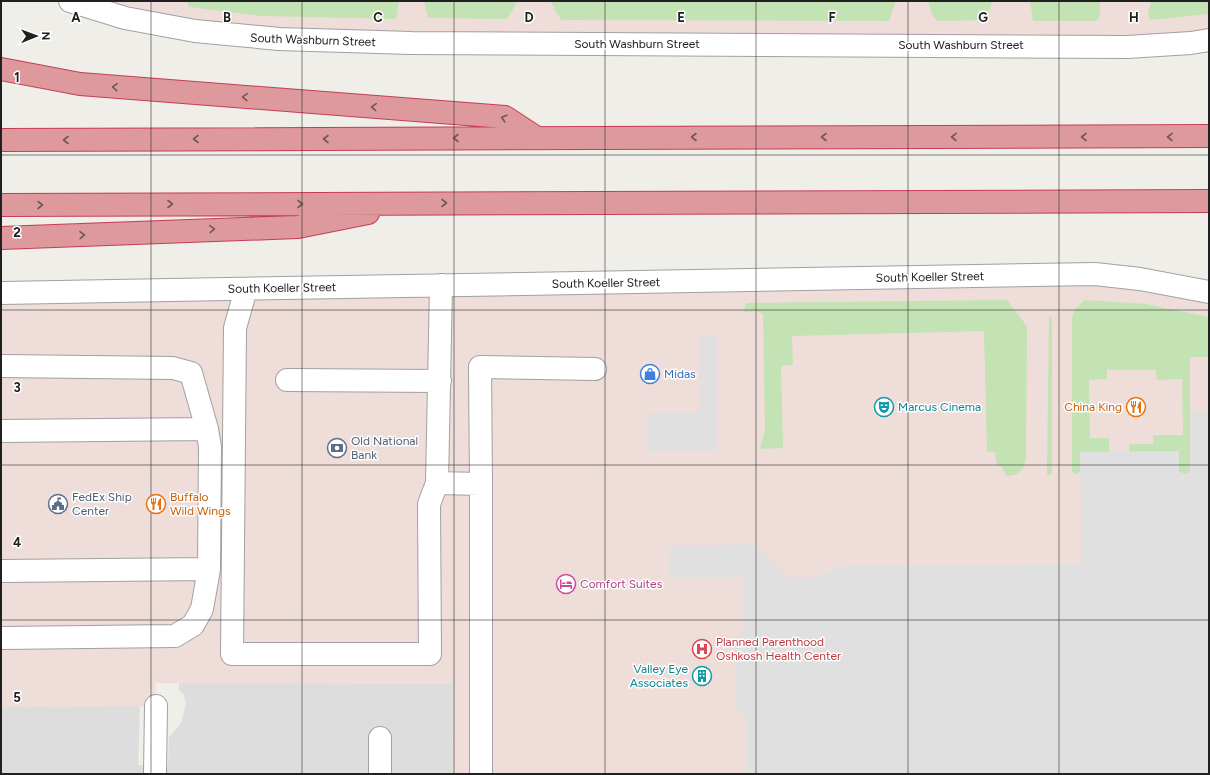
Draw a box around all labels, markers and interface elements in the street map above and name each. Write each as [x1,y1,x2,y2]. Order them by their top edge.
text: A [71,10,81,25]
text: B [223,10,231,25]
text: C [373,10,383,25]
text: D [524,10,534,25]
text: E [677,10,685,25]
text: F [828,10,836,25]
text: G [978,10,988,25]
text: H [1129,10,1139,25]
north arrow [16,16,56,56]
text: N [39,31,52,40]
street label: South Washburn Street [250,31,377,49]
street label: South Washburn Street [574,37,700,51]
street label: South Washburn Street [898,38,1024,52]
text: 1 [14,70,20,85]
one-way arrow [112,83,118,92]
one-way arrow [242,92,248,101]
one-way arrow [371,102,377,111]
one-way arrow [500,114,507,123]
one-way arrow [691,133,697,141]
one-way arrow [821,133,827,141]
one-way arrow [951,133,957,141]
one-way arrow [1081,133,1087,141]
one-way arrow [1167,133,1173,141]
one-way arrow [453,134,459,142]
one-way arrow [193,135,199,143]
one-way arrow [323,135,329,143]
one-way arrow [63,136,69,144]
one-way arrow [441,199,447,207]
one-way arrow [167,200,173,208]
one-way arrow [297,200,303,208]
one-way arrow [37,201,43,209]
text: 2 [13,225,21,240]
one-way arrow [209,225,215,233]
one-way arrow [79,230,85,239]
street label: South Koeller Street [876,269,985,285]
street label: South Koeller Street [552,275,661,291]
street label: South Koeller Street [228,280,337,296]
shop icon: Midas [639,363,661,385]
place label: Midas [664,367,696,381]
text: 3 [13,380,21,395]
theatre icon: Marcus Cinema [873,396,895,418]
restaurant icon: China King [1125,396,1147,418]
place label: Marcus Cinema [898,400,981,414]
place label: China King [1064,400,1122,414]
place label: Old National Bank [351,434,418,462]
bank icon: Old National Bank [326,437,348,459]
place label: FedEx Ship Center [72,490,132,518]
place label: Buffalo Wild Wings [170,490,231,518]
public building icon: FedEx Ship Center [47,493,69,515]
restaurant icon: Buffalo Wild Wings [145,493,167,515]
text: 4 [13,535,21,550]
hotel icon: Comfort Suites [555,573,577,595]
place label: Comfort Suites [580,577,663,591]
place label: Planned Parenthood Oshkosh Health Center [716,635,841,663]
hospital icon: Planned Parenthood Oshkosh Health Center [691,638,713,660]
place label: Valley Eye Associates [630,662,688,690]
building icon: Valley Eye Associates [691,665,713,687]
text: 5 [13,690,21,705]

